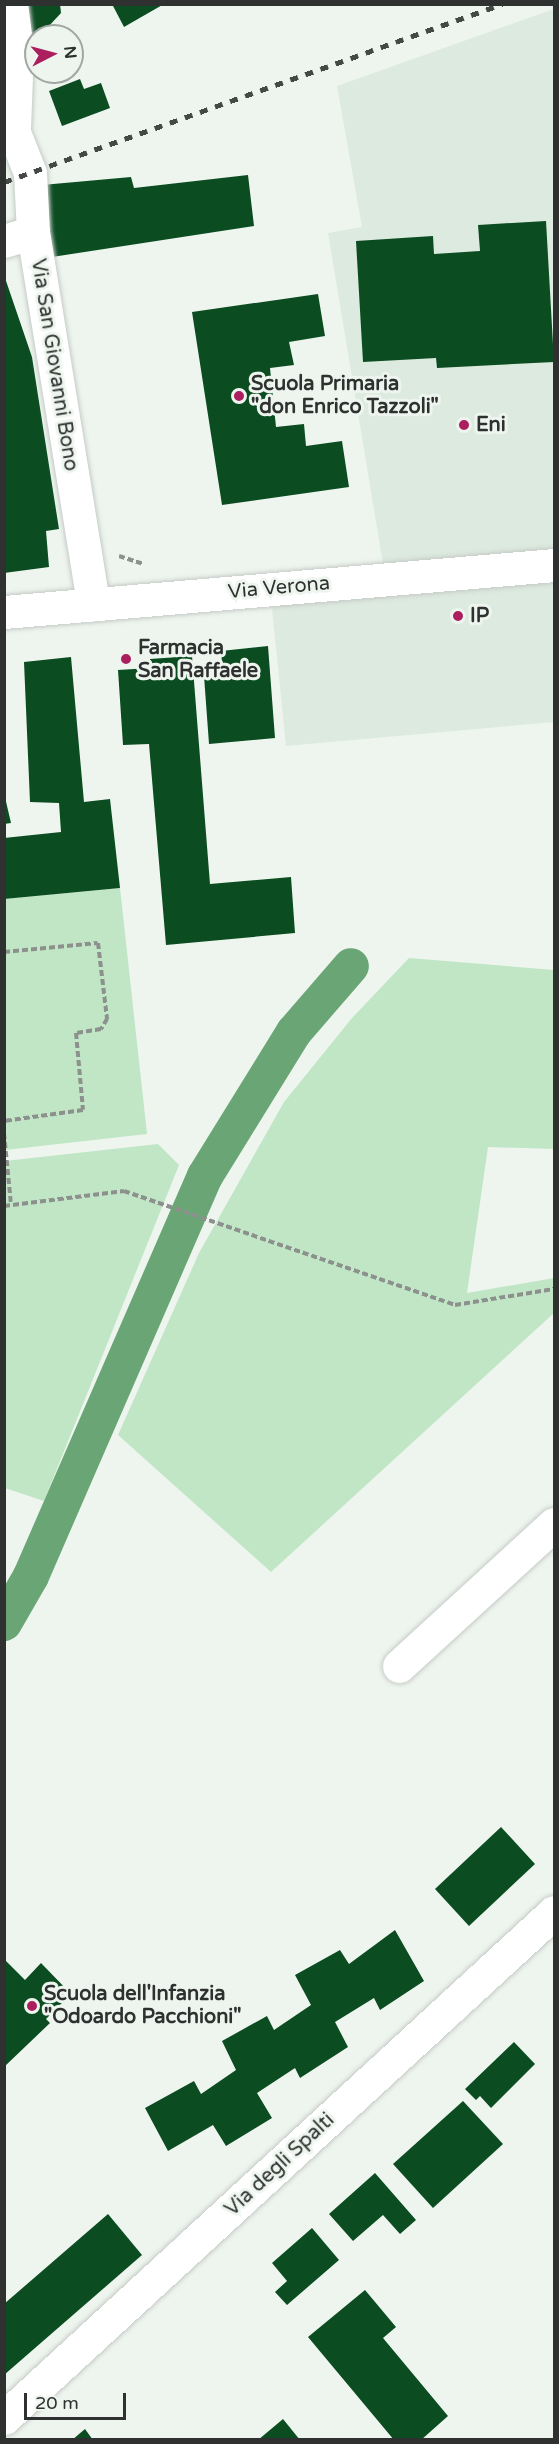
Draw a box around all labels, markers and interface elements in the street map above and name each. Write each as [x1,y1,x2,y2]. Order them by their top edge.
north arrow [24,24,84,84]
text: N [59,45,81,60]
street label: Via San Giovanni Bono [25,257,83,473]
place label: Scuola Primaria "don Enrico Tazzoli" [251,372,439,419]
marker: Scuola Primaria "don Enrico Tazzoli" [232,389,246,403]
place label: Eni [476,413,506,437]
marker: Eni [457,418,471,432]
street label: Via Verona [227,572,331,604]
place label: IP [470,604,489,628]
marker: IP [451,609,465,623]
place label: Farmacia San Raffaele [138,636,258,683]
marker: Farmacia San Raffaele [119,652,133,666]
place label: Scuola dell'Infanzia "Odoardo Pacchioni" [44,1982,242,2029]
marker: Scuola dell'Infanzia "Odoardo Pacchioni" [25,1999,39,2013]
street label: Via degli Spalti [220,2108,340,2222]
scale bar [27,2381,129,2419]
text: 20 m [35,2392,79,2414]

